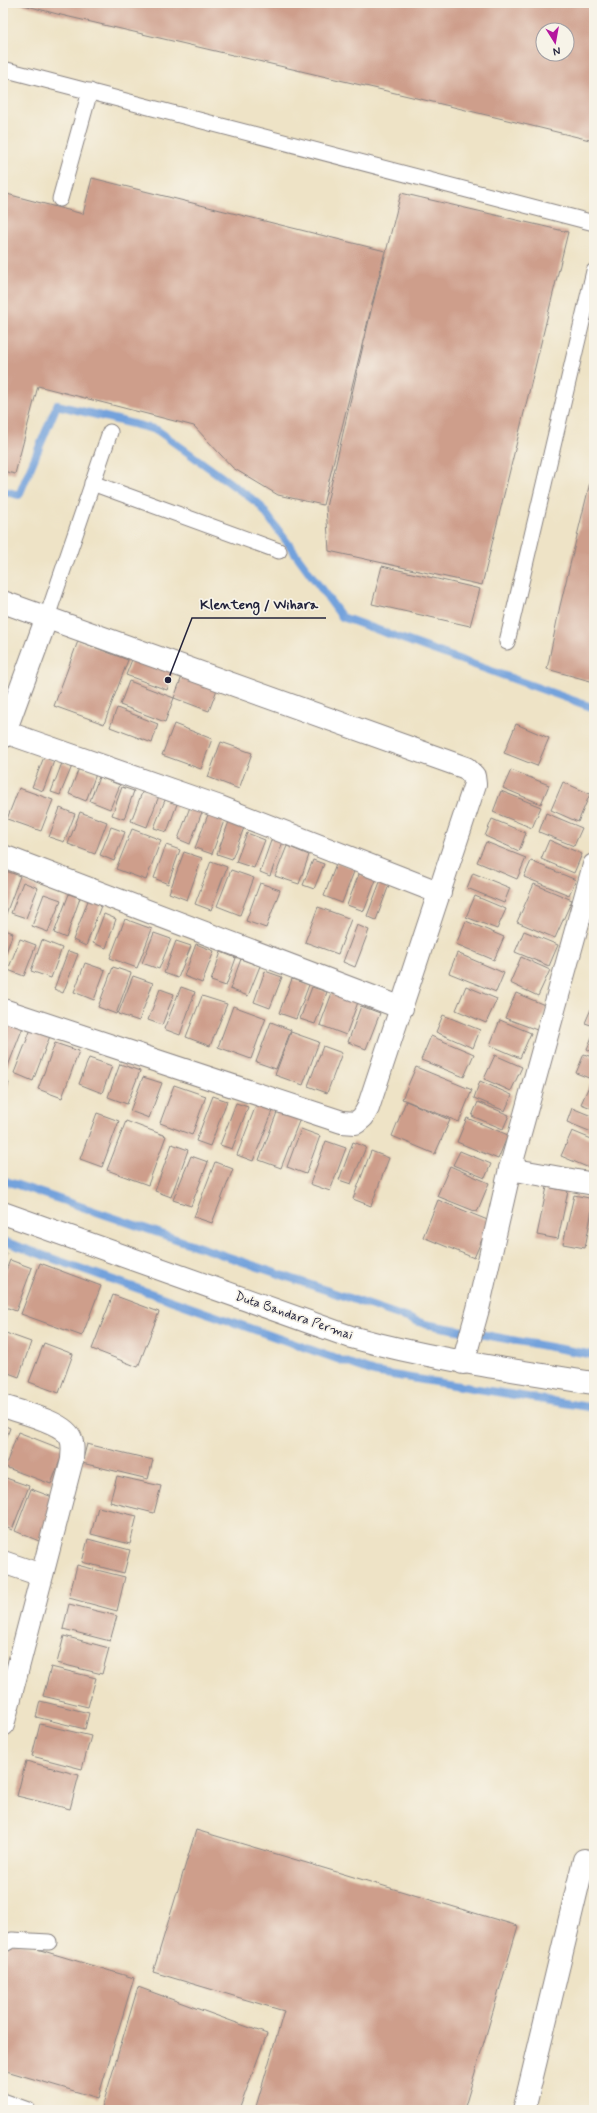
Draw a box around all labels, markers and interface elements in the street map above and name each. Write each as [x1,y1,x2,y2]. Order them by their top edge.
north arrow [535,22,575,62]
text: N [552,43,562,58]
callout: Klenteng / Wihara [192,592,326,618]
text: Klenteng / Wihara [200,596,319,616]
street label: Duta Bandara Permai [233,1288,355,1344]

